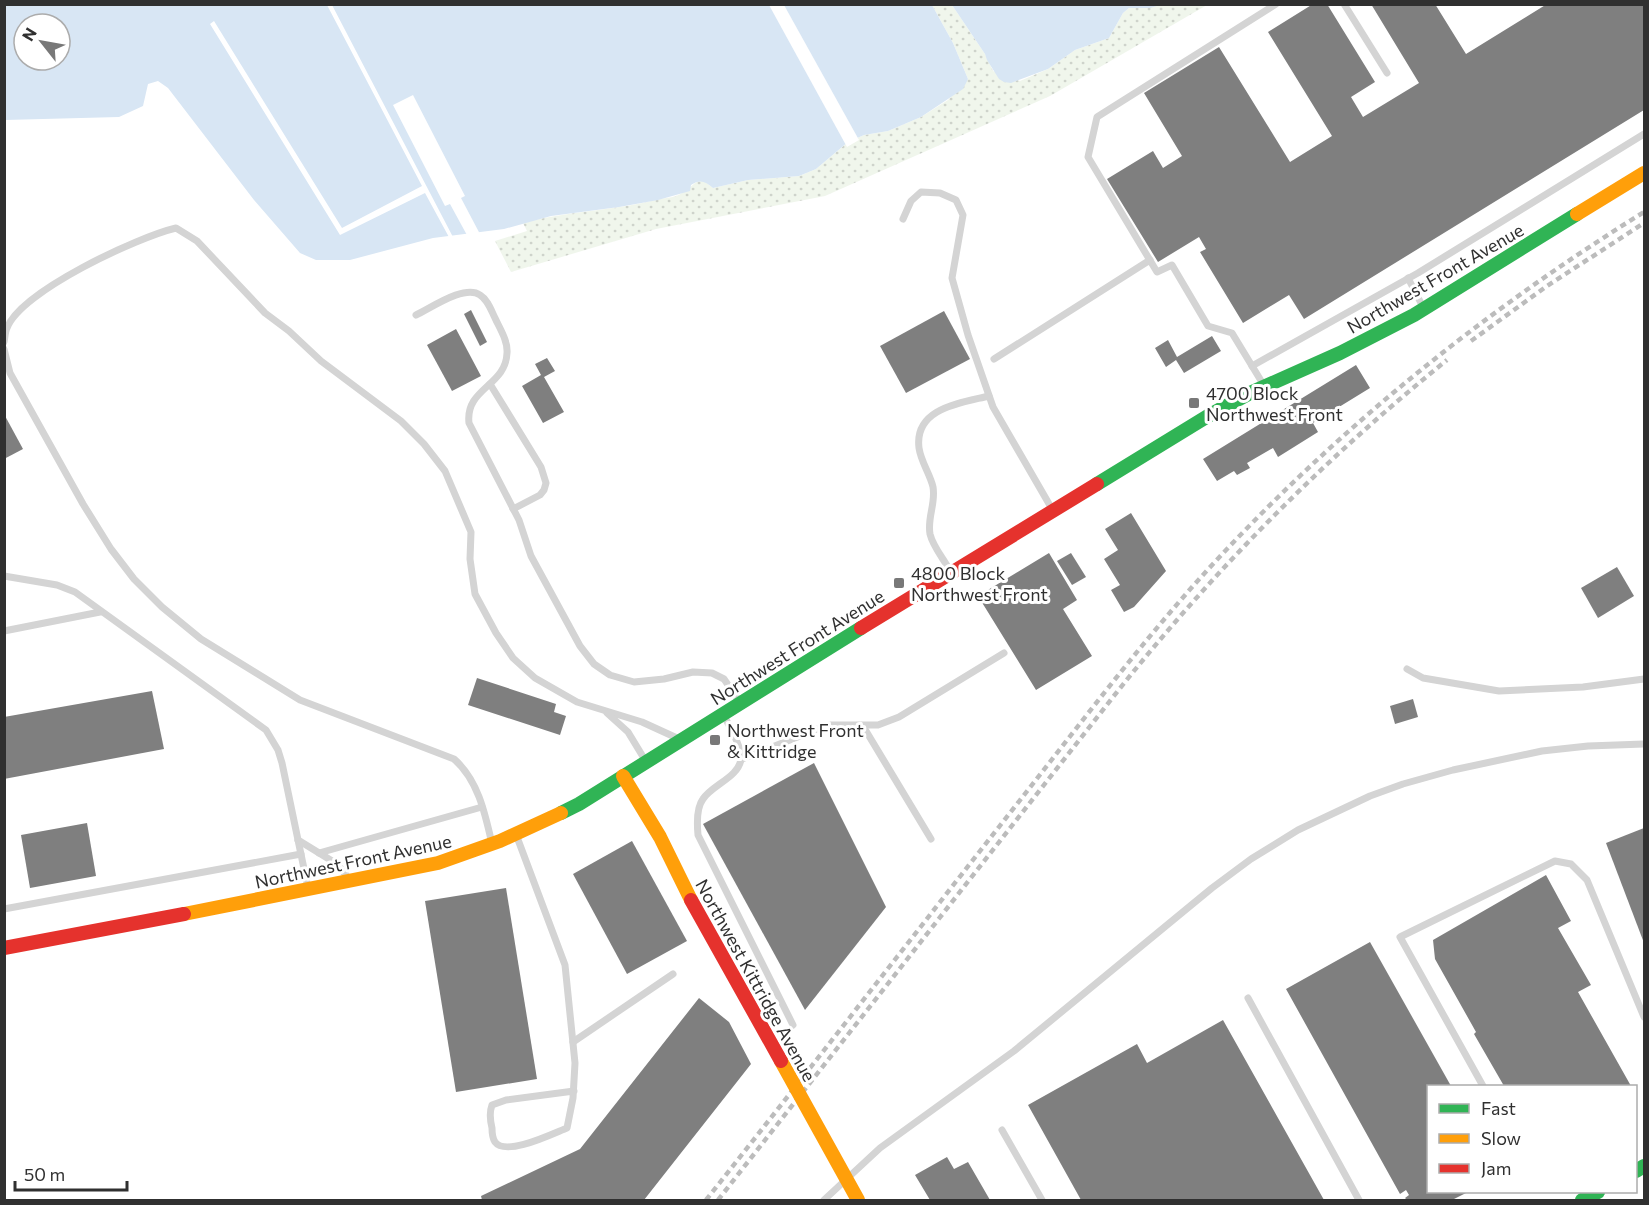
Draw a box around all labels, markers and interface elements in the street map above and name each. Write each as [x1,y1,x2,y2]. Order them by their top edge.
north arrow [12,12,72,72]
text: N [17,24,40,44]
street label: Northwest Front Avenue [1343,218,1527,338]
place label: 4700 Block Northwest Front [1206,382,1343,425]
marker: 4700 Block Northwest Front [1187,396,1201,410]
place label: 4800 Block Northwest Front [911,562,1048,605]
marker: 4800 Block Northwest Front [892,576,906,590]
street label: Northwest Front Avenue [706,585,888,709]
place label: Northwest Front & Kittridge [727,719,864,762]
marker: Northwest Front & Kittridge [708,733,722,747]
street label: Northwest Front Avenue [253,829,453,893]
street label: Northwest Kittridge Avenue [691,875,821,1085]
legend [1427,1085,1637,1193]
text: Fast [1481,1097,1516,1119]
text: Slow [1481,1127,1521,1149]
scale bar [15,1154,128,1192]
text: Jam [1481,1157,1511,1179]
text: 50 m [24,1163,65,1185]

